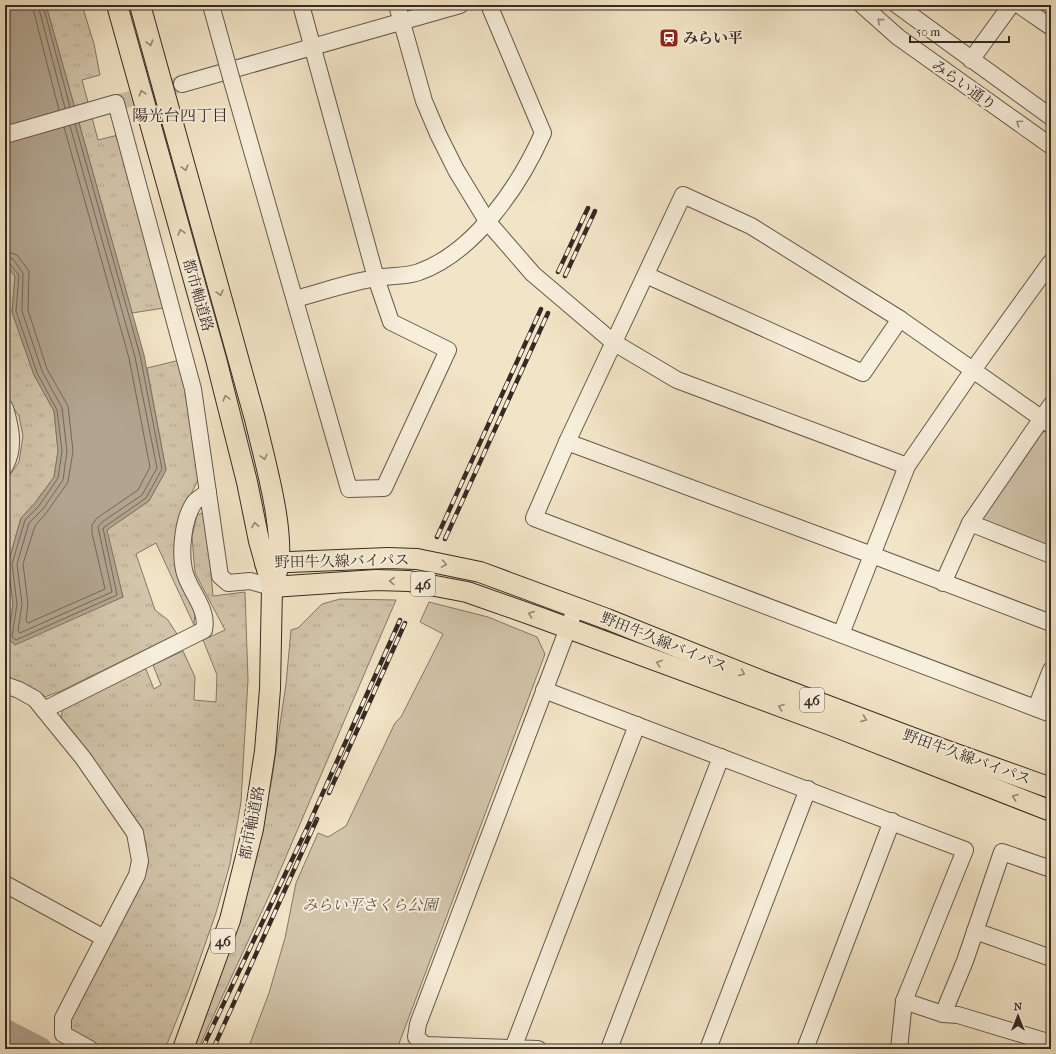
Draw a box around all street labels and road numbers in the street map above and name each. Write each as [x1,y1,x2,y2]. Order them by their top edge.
street label: みらい通り [928,56,1000,114]
street label: 都市軸道路 [179,256,217,334]
street label: 野田牛久線バイパス [275,551,409,571]
road number: 46 [411,572,435,596]
street label: 野田牛久線バイパス [598,608,730,676]
road number: 46 [800,688,824,712]
street label: 野田牛久線バイパス [901,726,1033,788]
street label: 都市軸道路 [236,784,268,862]
road number: 46 [211,929,235,953]

